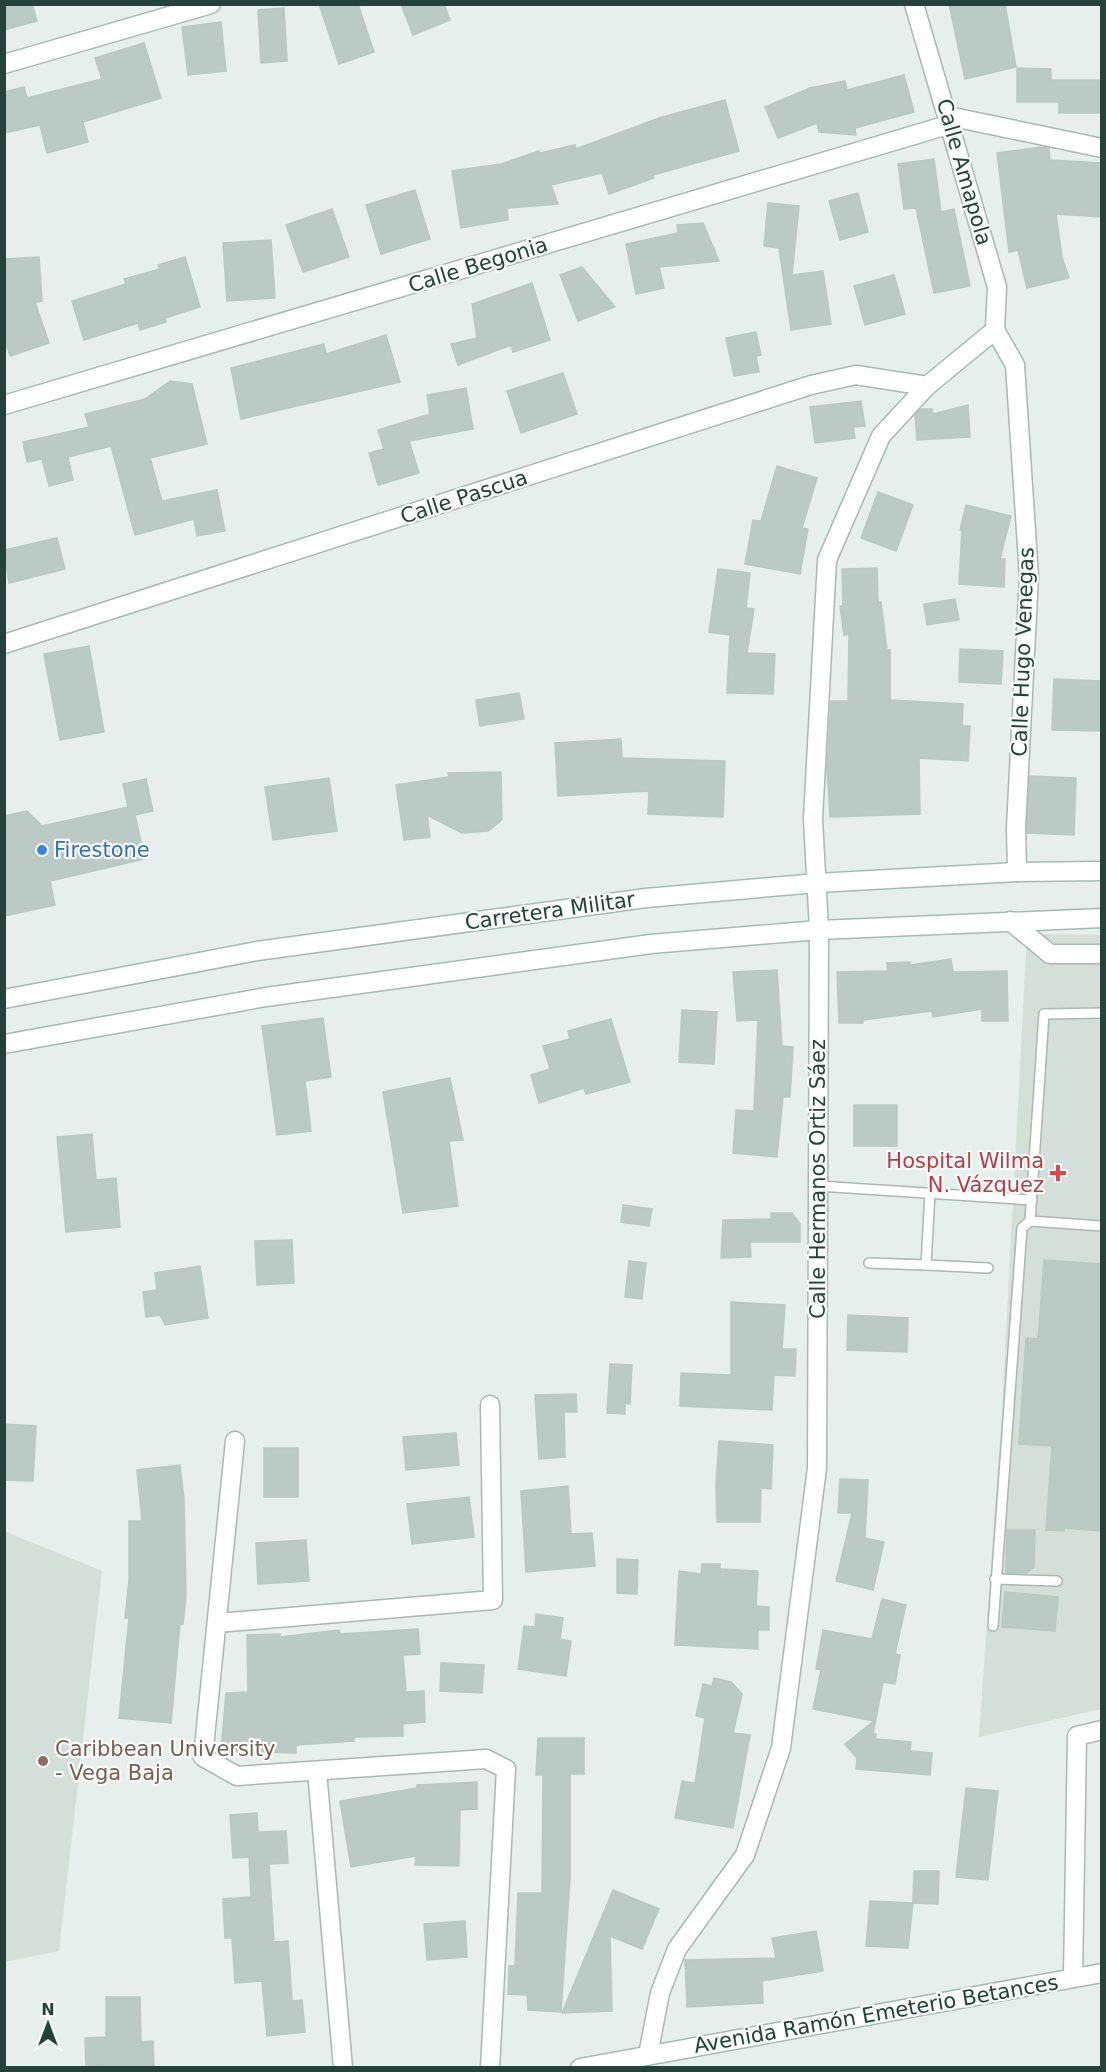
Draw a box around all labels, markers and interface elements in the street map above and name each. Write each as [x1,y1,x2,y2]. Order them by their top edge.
street label: Calle Amapola [932,96,996,248]
street label: Calle Begonia [405,232,551,298]
street label: Calle Pascua [397,465,531,529]
street label: Calle Hugo Venegas [1007,547,1039,757]
place label: Firestone [54,838,150,862]
marker: Firestone [35,843,49,857]
street label: Carretera Militar [463,887,637,935]
street label: Calle Hermanos Ortiz Sáez [806,1039,830,1319]
place label: Hospital Wilma N. Vázquez [886,1149,1044,1197]
marker: Hospital Wilma N. Vázquez [1049,1164,1067,1182]
place label: Caribbean University - Vega Baja [55,1737,275,1785]
marker: Caribbean University - Vega Baja [36,1754,50,1768]
street label: Avenida Ramón Emeterio Betances [692,1970,1060,2058]
north arrow [18,1994,78,2054]
text: N [41,2000,55,2019]

